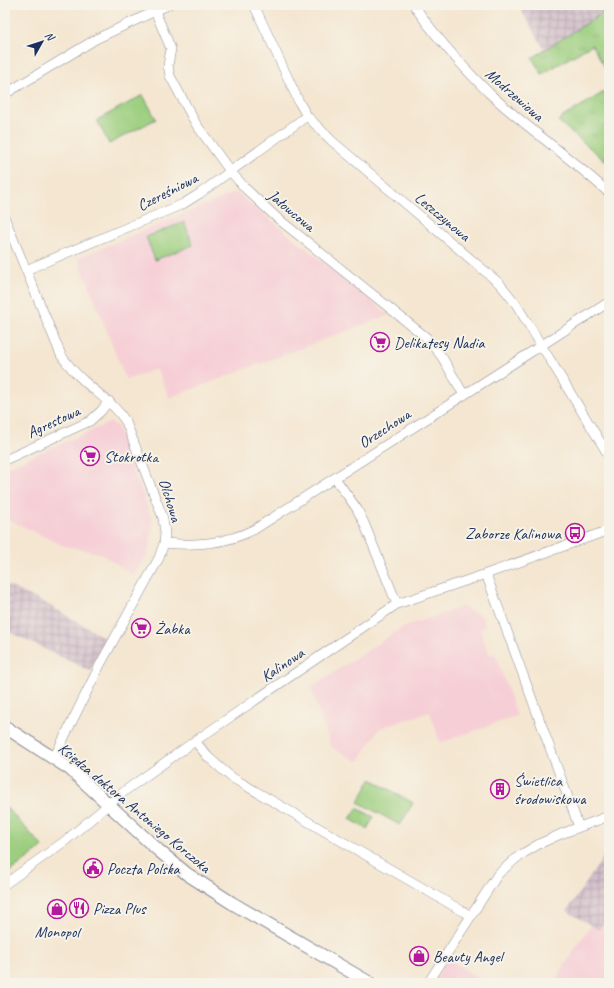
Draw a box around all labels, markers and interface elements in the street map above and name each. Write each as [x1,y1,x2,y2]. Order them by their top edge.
north arrow [22,22,62,62]
text: N [42,29,59,44]
street label: Modrzewiowa [481,64,549,127]
street label: Czereśniowa [134,168,202,216]
street label: Jałowcowa [263,185,320,237]
street label: Leszczynowa [411,188,475,247]
supermarket icon: Delikatesy Nadia [369,331,391,353]
place label: Delikatesy Nadia [394,333,485,353]
street label: Agrestowa [24,400,84,443]
street label: Orzechowa [355,404,415,453]
supermarket icon: Stokrotka [79,445,101,467]
place label: Stokrotka [104,447,159,467]
street label: Olchowa [154,476,187,526]
bus stop icon: Zaborze Kalinowa [564,522,586,544]
place label: Zaborze Kalinowa [465,524,562,544]
supermarket icon: Żabka [130,617,152,639]
place label: Żabka [155,619,191,639]
street label: Kalinowa [257,643,309,687]
street label: Księdza doktora Antoniego Korczoka [54,738,216,878]
place label: Świetlica środowiskowa [514,771,587,809]
building icon: Świetlica środowiskowa [489,778,511,800]
public building icon: Poczta Polska [82,857,104,879]
place label: Poczta Polska [107,859,180,879]
restaurant icon: Pizza Plus [68,897,90,919]
shop icon: Monopol [46,898,68,920]
place label: Pizza Plus [93,899,147,919]
place label: Monopol [35,922,83,942]
shop icon: Beauty Angel [408,945,430,967]
place label: Beauty Angel [433,947,506,967]

